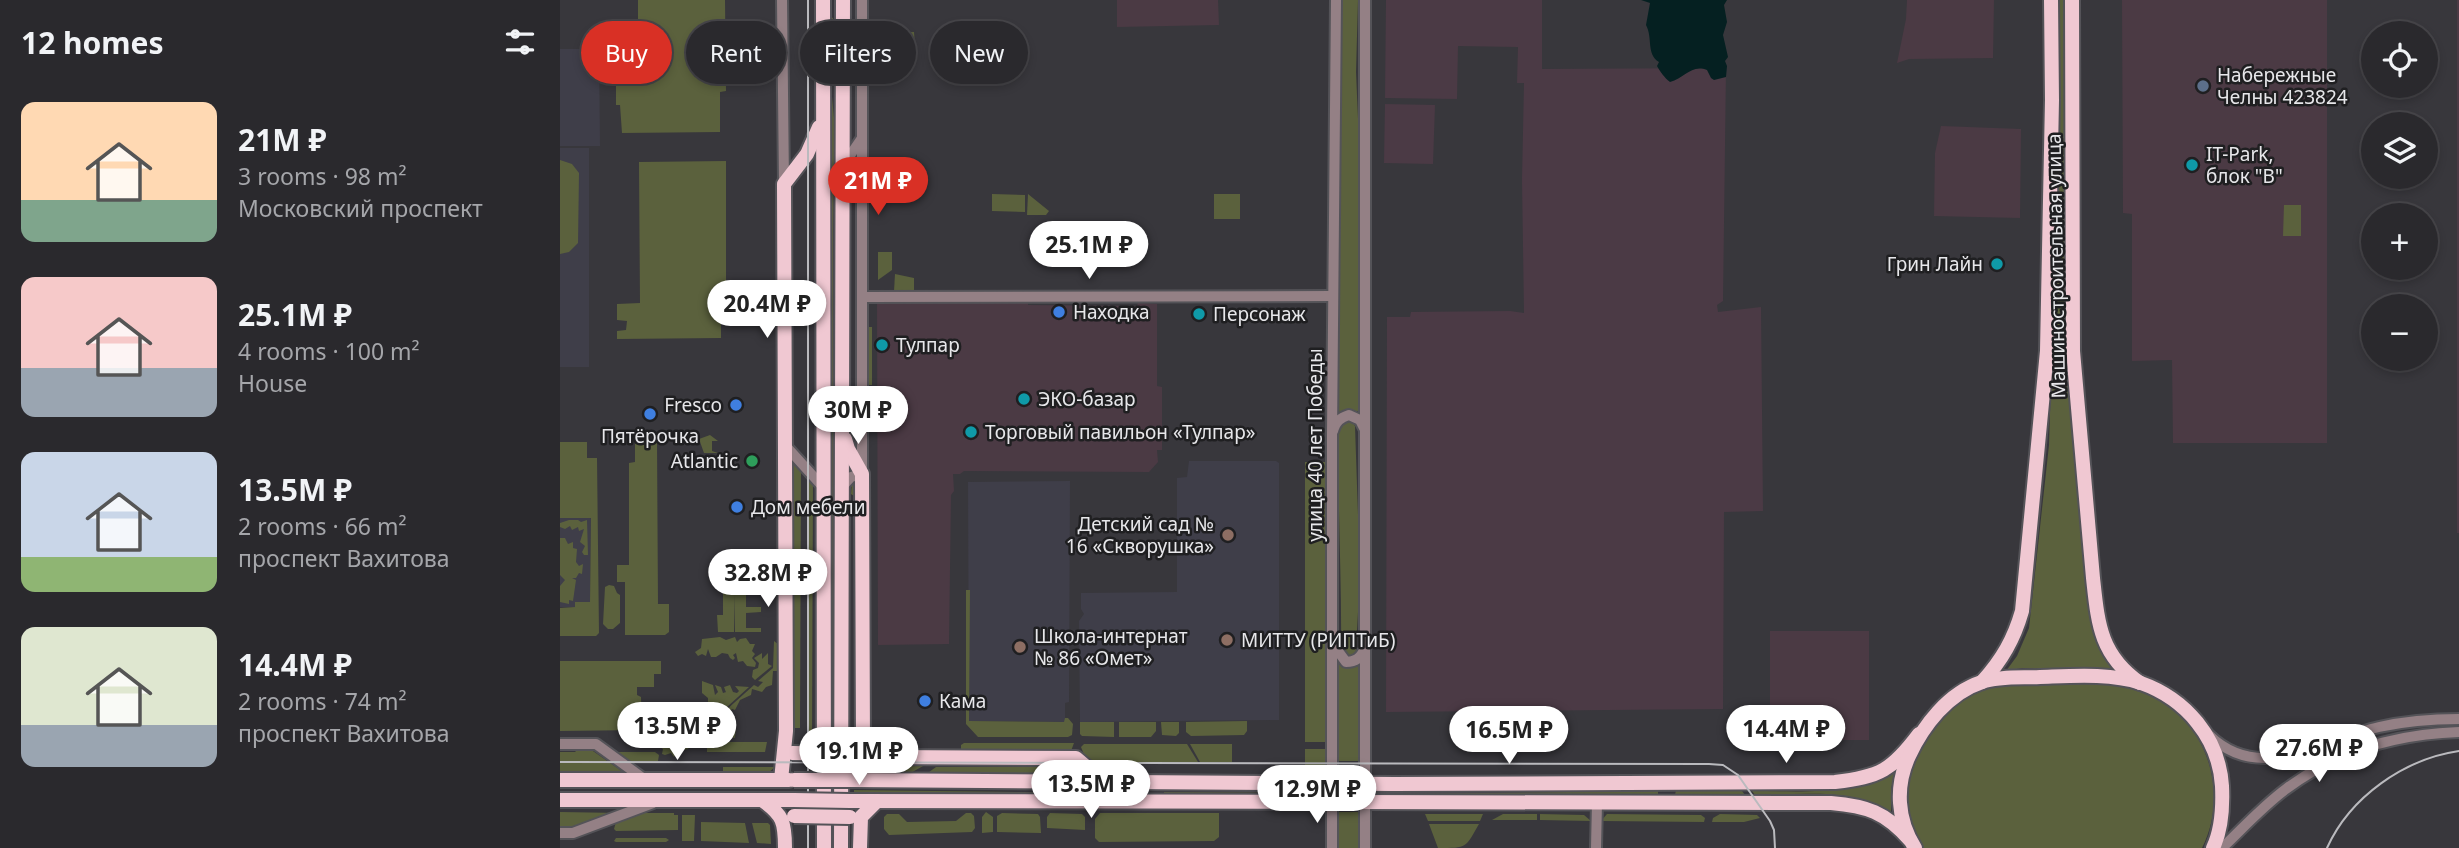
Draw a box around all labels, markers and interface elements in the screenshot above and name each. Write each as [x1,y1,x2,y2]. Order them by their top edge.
chip: Buy [581,21,672,84]
chip: Rent [686,21,786,84]
chip: Filters [800,21,916,84]
chip: New [930,21,1028,84]
map controls [2361,21,2438,371]
button: locate [2361,21,2438,98]
text: 12 homes [21,22,164,63]
icon: filters [501,23,539,61]
place label: Набережные Челны 423824 [2217,62,2348,110]
marker: Набережные Челны 423824 [2195,78,2211,94]
button: layers [2361,112,2438,189]
text: 21M ₽ [238,119,326,160]
icon: home [77,130,161,214]
street label: Машиностроительная улица [2041,133,2071,399]
place label: IT-Park, блок "В" [2206,141,2283,189]
marker: IT-Park, блок "В" [2184,157,2200,173]
pin: 21M ₽ [829,158,927,217]
text: 3 rooms · 98 m² [238,160,407,192]
text: 21M ₽ [844,164,912,196]
text: Московский проспект [238,192,483,224]
button: + [2361,203,2438,280]
pin: 25.1M ₽ [1024,222,1154,281]
text: 25.1M ₽ [1045,228,1133,260]
place label: Грин Лайн [1887,251,1983,277]
marker: Грин Лайн [1989,256,2005,272]
pin: 20.4M ₽ [702,280,832,340]
text: 20.4M ₽ [723,287,811,319]
text: 25.1M ₽ [238,294,352,335]
button: − [2361,294,2438,371]
place label: Находка [1073,299,1150,325]
place label: Персонаж [1213,301,1306,327]
marker: Находка [1051,304,1067,320]
icon: home [77,305,161,389]
marker: Персонаж [1191,306,1207,322]
place label: Тулпар [896,332,960,358]
text: 4 rooms · 100 m² [238,335,420,367]
marker: Тулпар [874,337,890,353]
street label: улица 40 лет Победы [1302,348,1328,542]
text: House [238,367,307,399]
pin: 30M ₽ [809,386,907,446]
place label: ЭКО-базар [1038,386,1136,412]
marker: ЭКО-базар [1016,391,1032,407]
place label: Fresco [664,392,722,418]
text: 30M ₽ [824,393,892,425]
marker: Fresco [728,397,744,413]
marker: Пятёрочка [642,406,658,422]
place label: Торговый павильон «Тулпар» [985,419,1255,445]
place label: Пятёрочка [601,423,699,449]
marker: Торговый павильон «Тулпар» [963,424,979,440]
place label: Atlantic [671,448,738,474]
marker: Atlantic [744,453,760,469]
text: 13.5M ₽ [238,469,352,510]
icon: home [77,480,161,564]
place label: Дом мебели [751,494,866,520]
marker: Дом мебели [729,499,745,515]
text: 2 rooms · 66 m² [238,510,407,542]
place label: Детский сад № 16 «Скворушка» [1066,511,1214,559]
marker: Детский сад № 16 «Скворушка» [1220,527,1236,543]
text: проспект Вахитова [238,542,450,574]
pin: 32.8M ₽ [703,550,833,609]
text: 32.8M ₽ [724,556,812,588]
place label: Школа-интернат № 86 «Омет» [1034,623,1188,671]
place label: МИТТУ (РИПТиБ) [1241,627,1395,653]
marker: МИТТУ (РИПТиБ) [1219,632,1235,648]
marker: Школа-интернат № 86 «Омет» [1012,639,1028,655]
text: 14.4M ₽ [238,644,352,685]
icon: home [77,655,161,739]
text: 2 rooms · 74 m² [238,685,407,717]
place label: Кама [939,688,986,714]
marker: Кама [917,693,933,709]
pin: 13.5M ₽ [612,702,742,762]
pin: 16.5M ₽ [1444,706,1574,766]
pin: 14.4M ₽ [1721,706,1851,765]
text: 13.5M ₽ [633,709,721,741]
text: 14.4M ₽ [1742,712,1830,744]
text: 16.5M ₽ [1465,713,1553,745]
text: проспект Вахитова [238,717,450,749]
pin: 27.6M ₽ [2254,724,2384,784]
pin: 19.1M ₽ [794,728,924,787]
text: 27.6M ₽ [2275,731,2363,763]
text: 19.1M ₽ [815,734,903,766]
pin: 13.5M ₽ [1026,760,1156,820]
pin: 12.9M ₽ [1252,766,1382,825]
text: 13.5M ₽ [1047,767,1135,799]
text: 12.9M ₽ [1273,772,1361,804]

